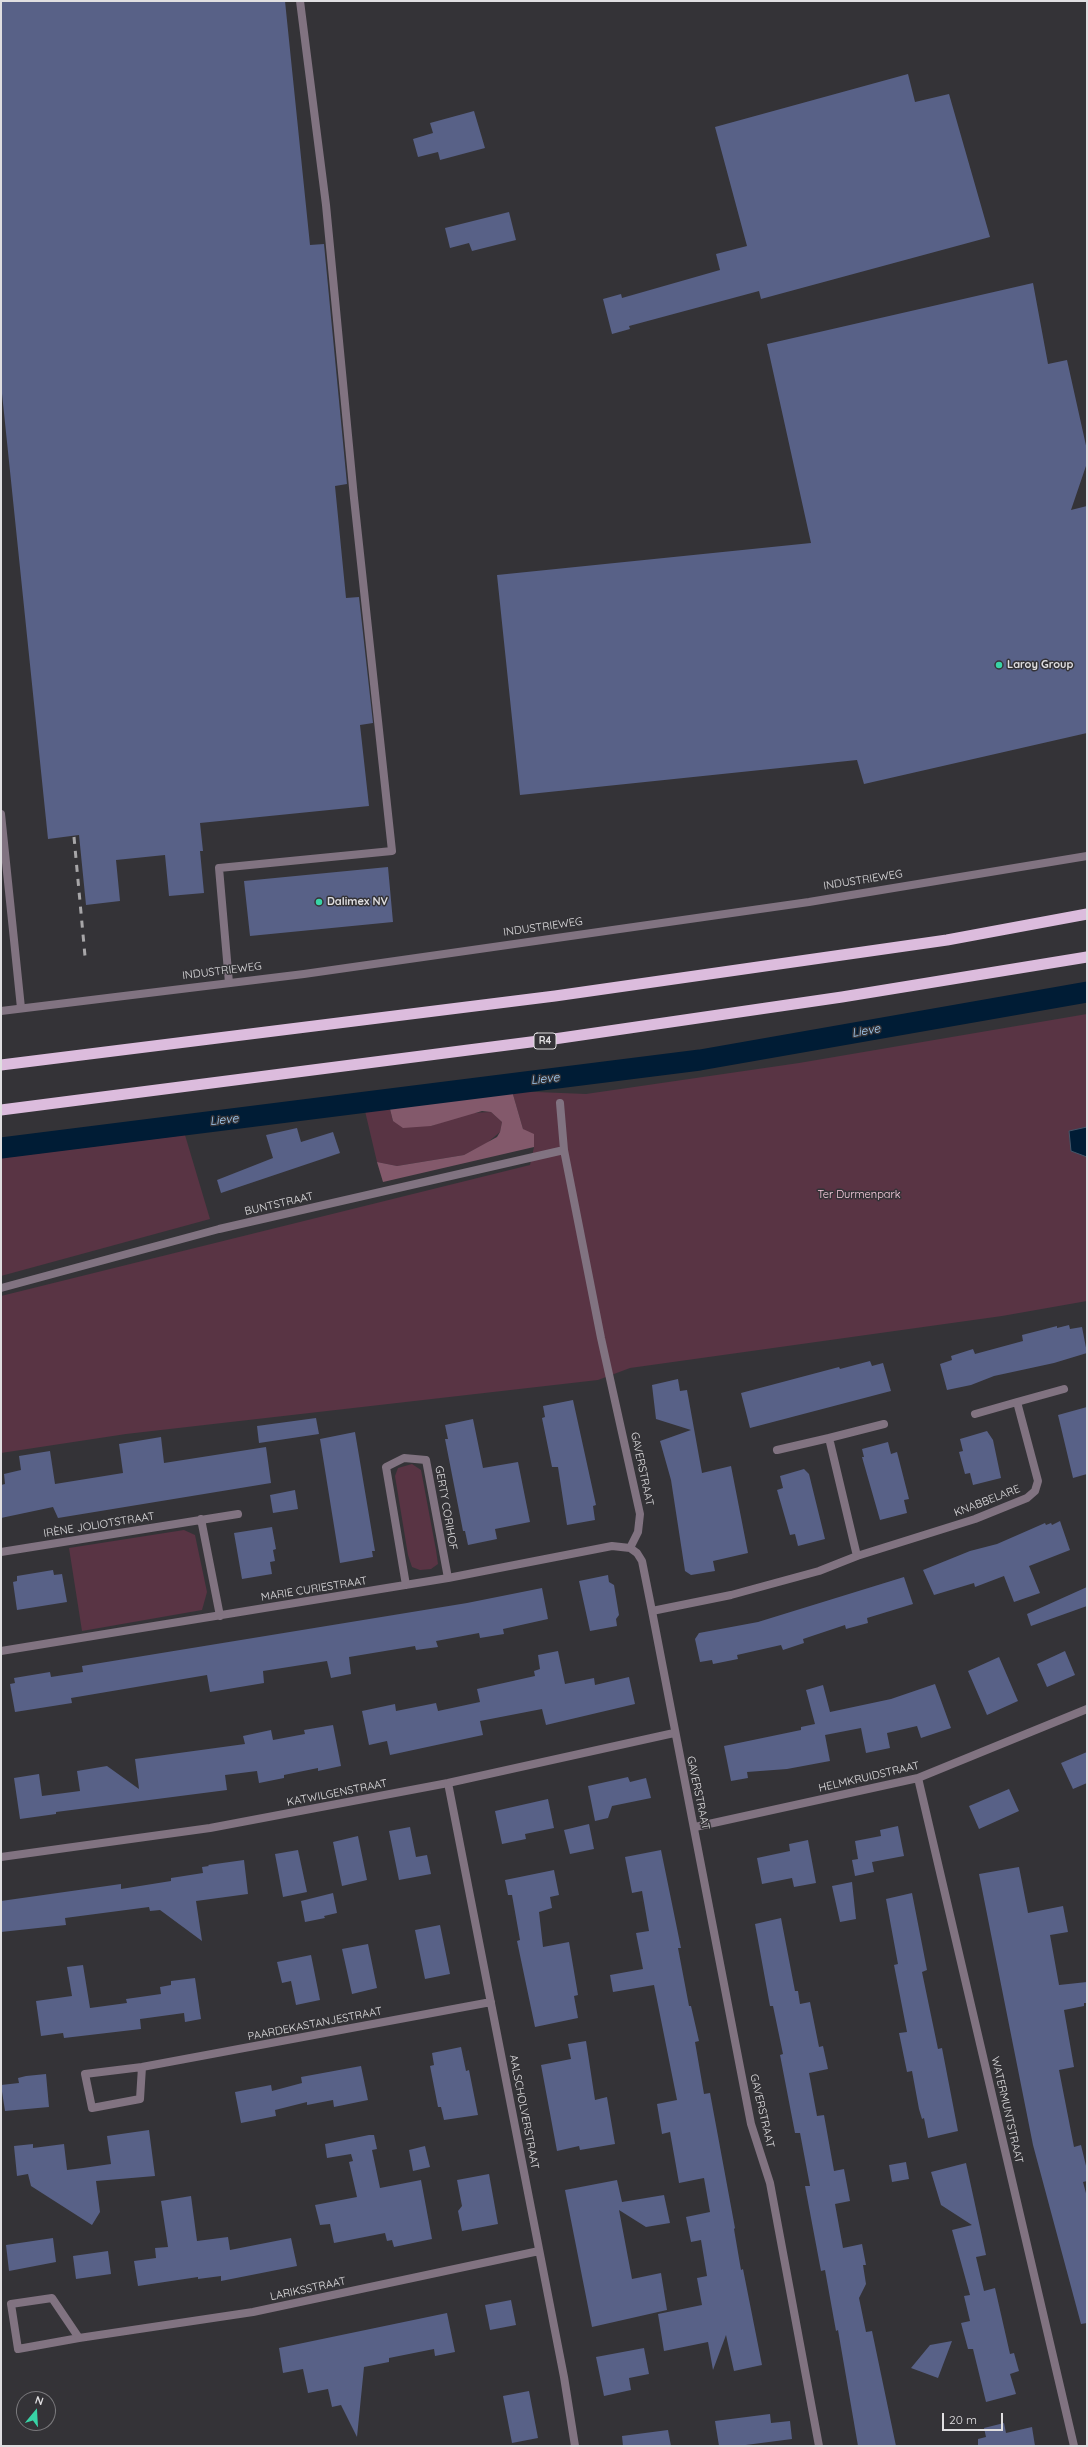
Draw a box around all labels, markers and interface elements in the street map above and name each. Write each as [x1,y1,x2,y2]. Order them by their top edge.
place label: Laroy Group [1007,658,1073,672]
marker: Laroy Group [994,660,1004,670]
street label: INDUSTRIEWEG [822,867,904,893]
place label: Dalimex NV [327,895,388,909]
marker: Dalimex NV [314,897,324,907]
street label: INDUSTRIEWEG [502,915,584,939]
street label: INDUSTRIEWEG [181,960,263,982]
water label: Lieve [851,1021,881,1041]
road number: R4 [534,1033,556,1049]
water label: Lieve [530,1070,560,1088]
water label: Lieve [209,1111,239,1129]
park label: Ter Durmenpark [817,1188,901,1202]
street label: BUNTSTRAAT [243,1190,315,1218]
street label: GAVERSTRAAT [628,1431,656,1507]
street label: GERTY CORIHOF [432,1465,460,1551]
street label: KNABBELARE [952,1482,1022,1520]
street label: IRÈNE JOLIOTSTRAAT [42,1510,156,1540]
street label: MARIE CURIESTRAAT [260,1574,368,1604]
street label: GAVERSTRAAT [684,1755,712,1831]
street label: HELMKRUIDSTRAAT [817,1759,921,1795]
street label: KATWILGENSTRAAT [286,1777,388,1809]
street label: PAARDEKASTANJESTRAAT [247,2004,383,2044]
street label: AALSCHOLVERSTRAAT [506,2054,542,2170]
street label: WATERMUNTSTRAAT [988,2055,1026,2165]
street label: GAVERSTRAAT [747,2073,777,2149]
street label: LARIKSSTRAAT [269,2275,347,2303]
north arrow [16,2391,56,2431]
text: N [33,2393,45,2408]
scale bar [944,2405,1005,2431]
text: 20 m [949,2412,977,2427]

